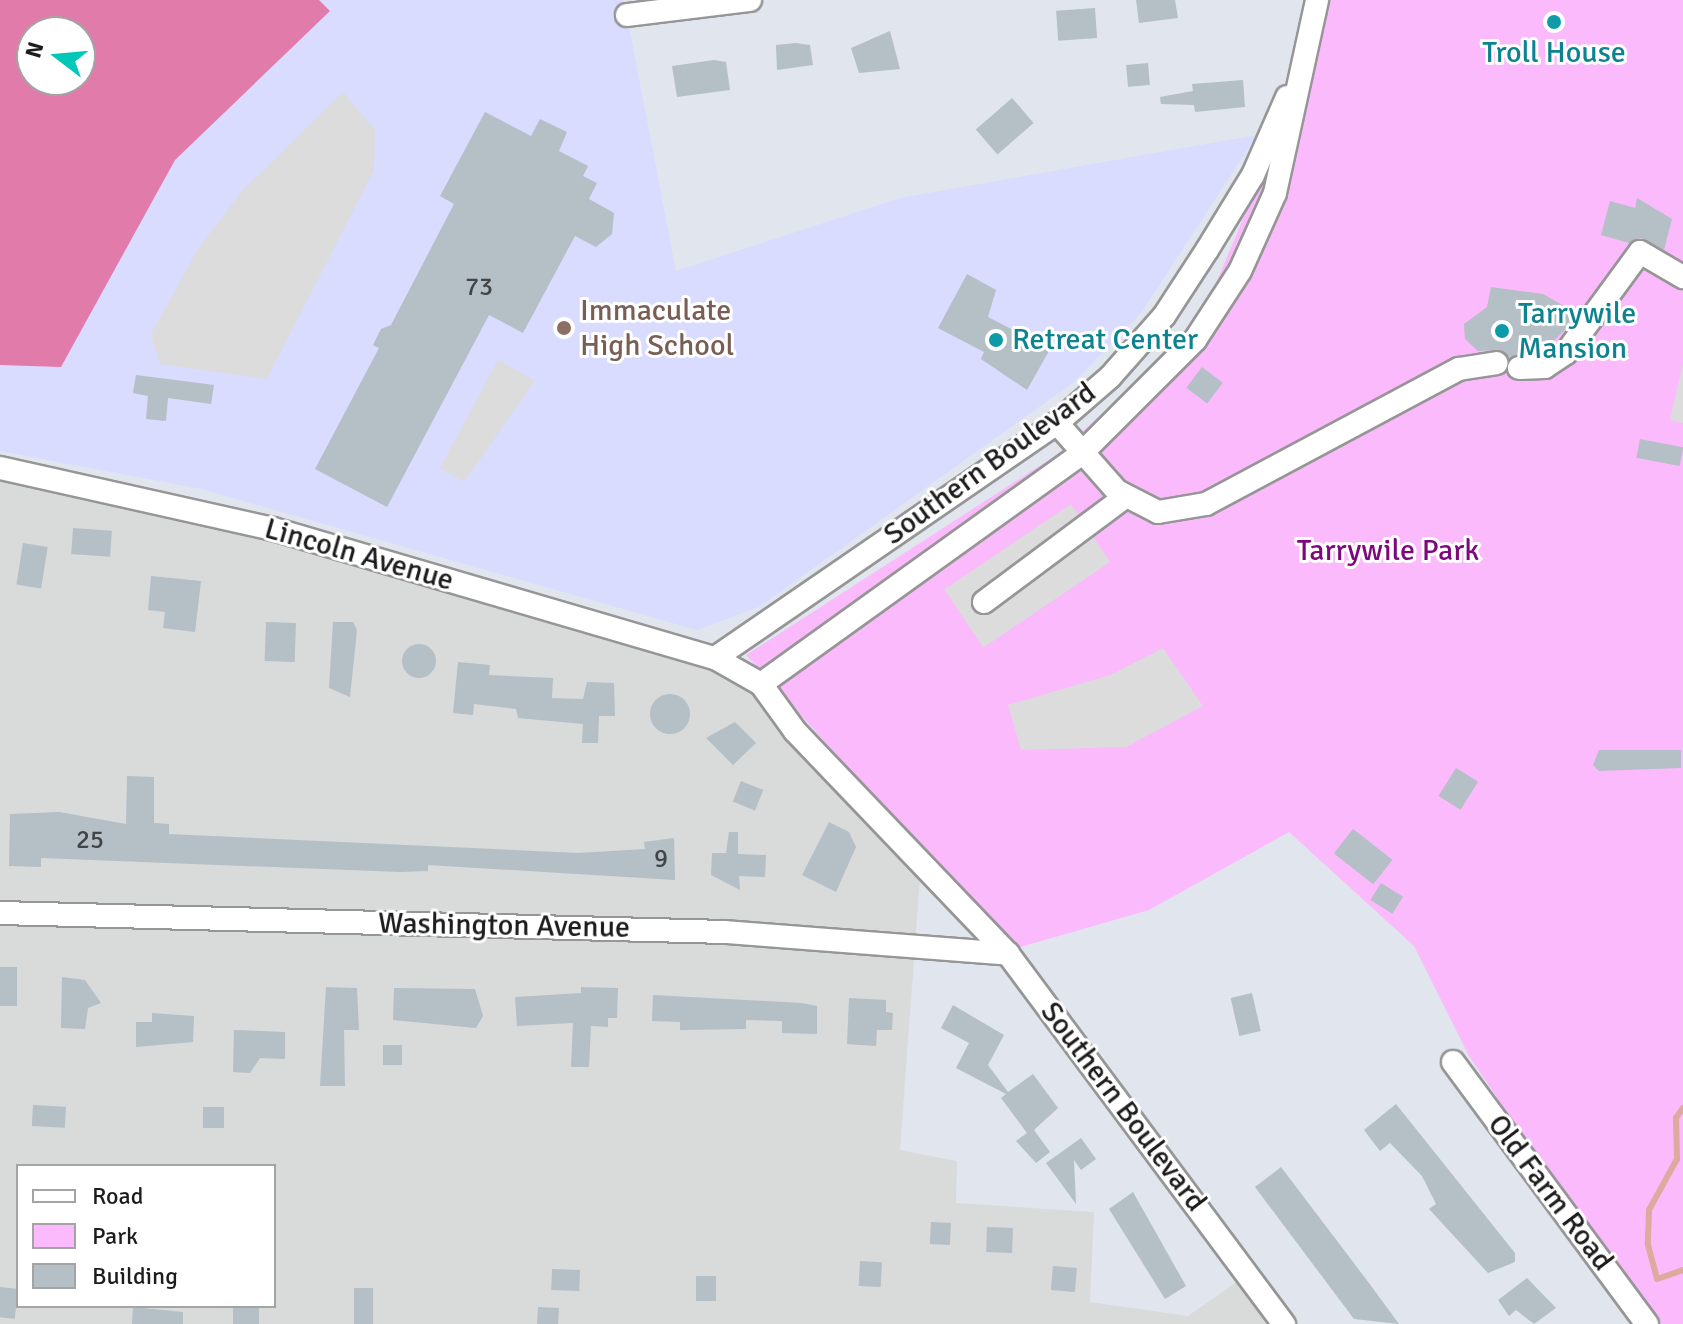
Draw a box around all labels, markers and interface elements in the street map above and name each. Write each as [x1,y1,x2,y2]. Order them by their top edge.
marker: Troll House [1545,13,1563,31]
north arrow [16,16,96,96]
place label: Troll House [1482,35,1626,71]
text: N [19,39,49,61]
house number: 73 [465,272,493,304]
place label: Immaculate High School [580,293,734,364]
place label: Tarrywile Mansion [1518,296,1636,366]
marker: Immaculate High School [555,319,573,337]
place label: Retreat Center [1012,322,1198,358]
marker: Tarrywile Mansion [1493,322,1511,340]
marker: Retreat Center [987,331,1005,349]
street label: Southern Boulevard [877,375,1103,553]
street label: Lincoln Avenue [260,511,458,599]
park label: Tarrywile Park [1297,533,1479,569]
house number: 25 [76,825,104,857]
house number: 9 [654,844,668,876]
street label: Washington Avenue [378,906,630,946]
street label: Southern Boulevard [1032,995,1214,1219]
street label: Old Farm Road [1480,1108,1620,1278]
legend [16,1164,276,1308]
text: Road [92,1181,143,1211]
text: Park [92,1221,138,1251]
text: Building [92,1261,178,1291]

